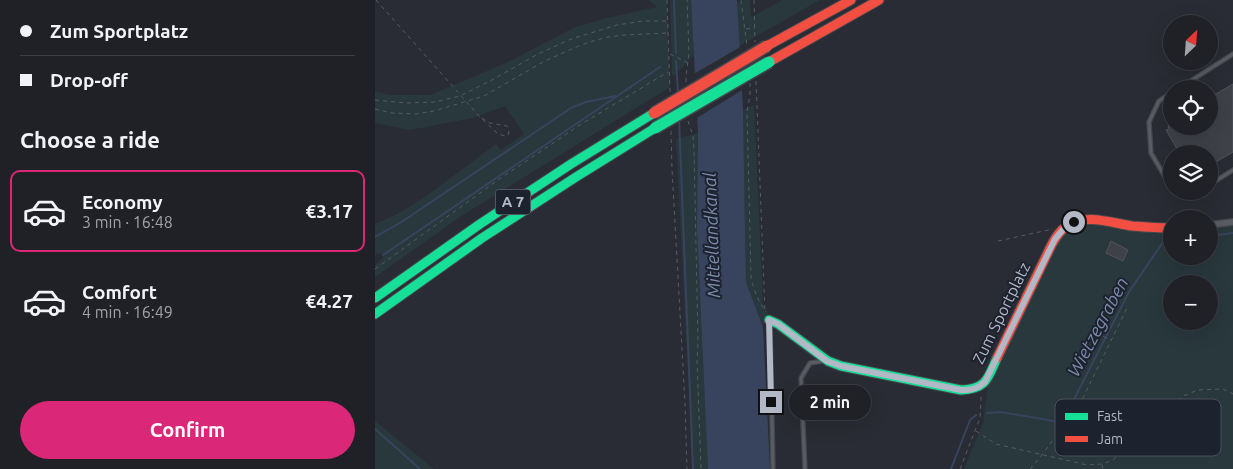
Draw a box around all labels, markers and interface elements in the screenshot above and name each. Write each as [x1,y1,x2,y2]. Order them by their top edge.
north arrow [1163,15,1217,70]
map controls [1163,15,1218,330]
text: Zum Sportplatz [50,20,188,42]
text: Drop-off [50,69,128,91]
button: locate [1163,80,1218,135]
text: Choose a ride [20,127,160,152]
button: layers [1163,145,1218,200]
water label: Mittellandkanal [699,172,723,298]
icon: car [22,189,67,234]
road number: A 7 [495,190,531,214]
text: Economy [82,191,163,213]
text: €3.17 [305,200,353,222]
button: + [1163,210,1218,265]
route start [1063,211,1085,233]
text: 3 min · 16:48 [82,213,173,231]
street label: Zum Sportplatz [969,259,1033,367]
water label: Wietzegraben [1063,274,1132,379]
button: − [1163,275,1218,330]
icon: car [22,279,67,324]
text: Comfort [82,281,157,303]
text: €4.27 [305,290,353,312]
text: 4 min · 16:49 [82,303,173,321]
callout: 2 min [789,384,871,420]
route end [760,391,782,413]
text: 2 min [810,393,850,411]
legend [1055,399,1221,456]
button: Confirm [20,401,355,459]
text: Fast [1097,408,1123,424]
text: Jam [1097,431,1123,447]

